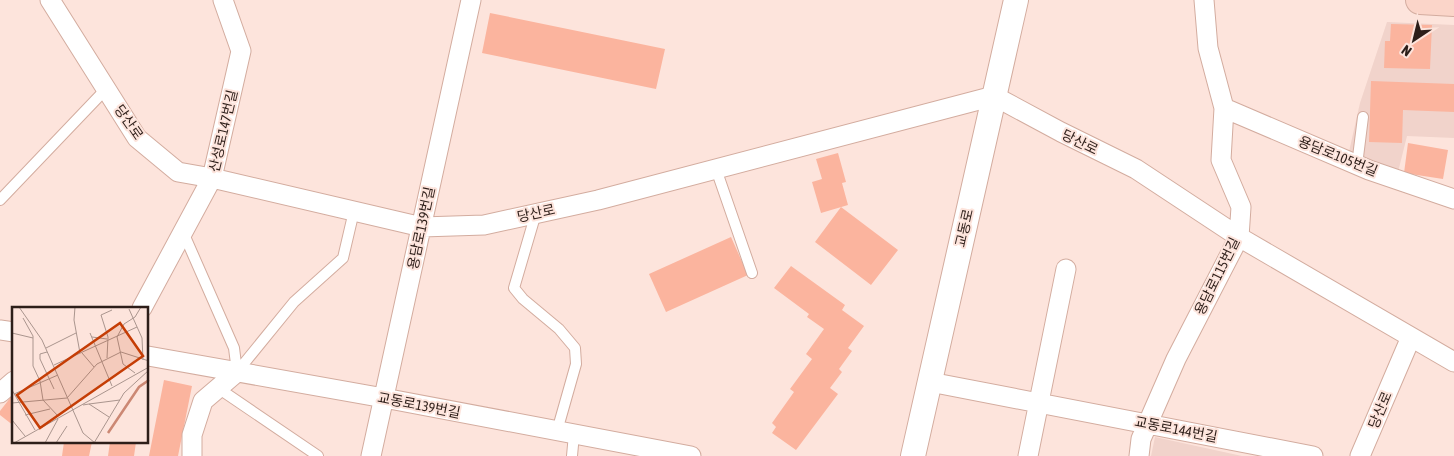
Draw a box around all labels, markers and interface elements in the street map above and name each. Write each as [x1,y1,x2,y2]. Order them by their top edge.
north arrow [1389,15,1439,65]
text: N [1399,42,1415,60]
street label: 산성로147번길 [206,88,240,174]
street label: 당산로 [111,102,147,143]
street label: 당산로 [1059,126,1101,158]
street label: 용담로105번길 [1296,133,1380,179]
street label: 용담로139번길 [404,185,438,271]
street label: 당산로 [515,201,557,225]
street label: 교동로 [952,207,976,249]
street label: 용담로115번길 [1191,235,1243,317]
inset map [12,307,149,444]
street label: 교동로139번길 [376,389,462,421]
street label: 당산로 [1365,389,1395,431]
street label: 교동로144번길 [1133,413,1219,445]

